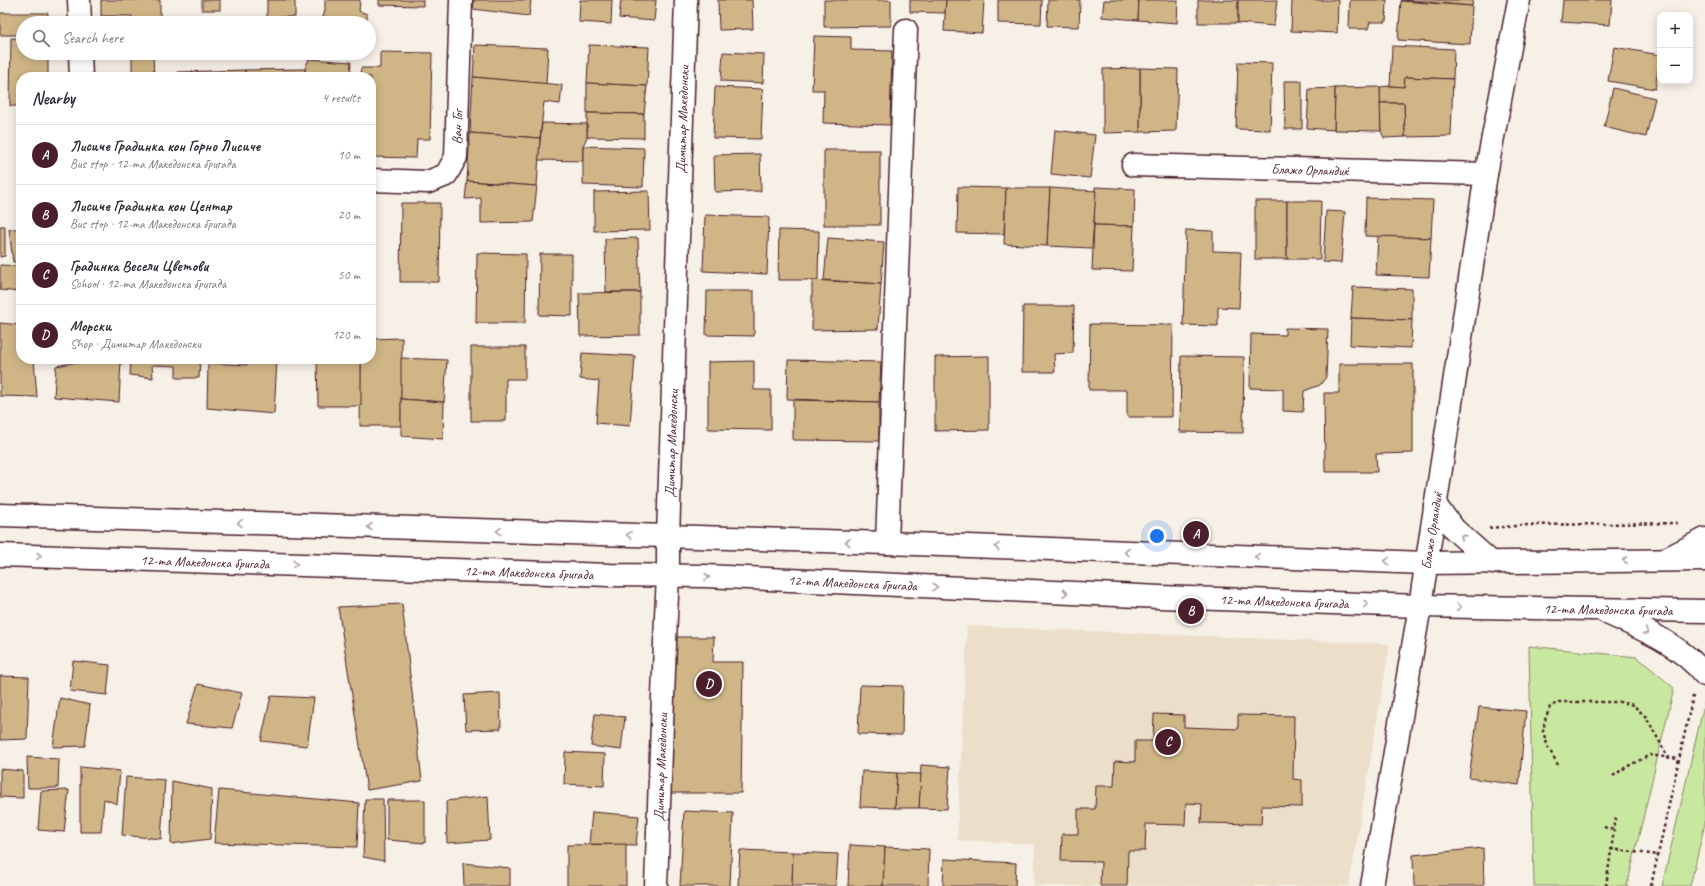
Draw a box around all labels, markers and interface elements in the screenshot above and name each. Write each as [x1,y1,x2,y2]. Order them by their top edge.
map controls [1657,12,1693,84]
button: + [1657,12,1693,48]
search box [16,16,376,60]
icon: search [30,27,52,49]
text: Search here [62,29,123,48]
button: − [1657,48,1693,84]
street label: Димитар Македонски [672,64,693,174]
text: Nearby [32,88,75,109]
text: 4 results [322,90,360,106]
street label: Ван Гог [448,107,467,145]
text: Лисиче Градинка кон Горно Лисиче [70,137,260,156]
text: A [42,147,48,163]
text: 10 m [338,147,360,163]
text: Bus stop · 12-та Македонска бригада [70,156,236,172]
street label: Блажо Орландиќ [1271,161,1350,180]
text: Лисиче Градинка кон Центар [70,197,232,216]
text: B [42,207,48,223]
text: 20 m [338,207,360,223]
text: Bus stop · 12-та Македонска бригада [70,216,236,232]
text: Градинка Весели Цветови [70,257,208,276]
text: C [42,267,48,283]
text: 50 m [338,267,360,283]
text: School · 12-та Македонска бригада [70,276,226,292]
text: Морски [70,317,111,336]
text: D [41,327,49,343]
text: 120 m [332,327,360,343]
text: Shop · Димитар Македонски [70,336,201,352]
street label: Димитар Македонски [661,388,682,498]
street label: Блажо Орландиќ [1418,490,1446,571]
one-way arrow [237,518,243,527]
pin: A [1183,519,1209,549]
one-way arrow [367,523,373,531]
your location [1147,526,1167,546]
one-way arrow [496,527,502,535]
one-way arrow [626,531,632,540]
one-way arrow [1460,535,1467,542]
one-way arrow [845,538,851,546]
one-way arrow [994,543,1000,552]
one-way arrow [1124,548,1130,556]
one-way arrow [36,552,42,560]
street label: 12-та Македонска бригада [140,552,271,573]
one-way arrow [1254,552,1260,561]
one-way arrow [1622,556,1628,564]
one-way arrow [1384,557,1390,565]
one-way arrow [292,560,298,568]
street label: 12-та Македонска бригада [464,562,595,583]
one-way arrow [704,572,710,581]
street label: 12-та Македонска бригада [788,572,919,595]
one-way arrow [932,583,938,591]
one-way arrow [1062,589,1068,597]
street label: 12-та Македонска бригада [1219,591,1350,613]
pin: B [1178,596,1204,626]
one-way arrow [1363,600,1369,609]
street label: 12-та Македонска бригада [1543,600,1674,619]
one-way arrow [1456,603,1462,611]
one-way arrow [1642,627,1650,634]
pin: D [696,669,722,699]
street label: Димитар Македонски [650,712,671,821]
pin: C [1155,727,1181,757]

